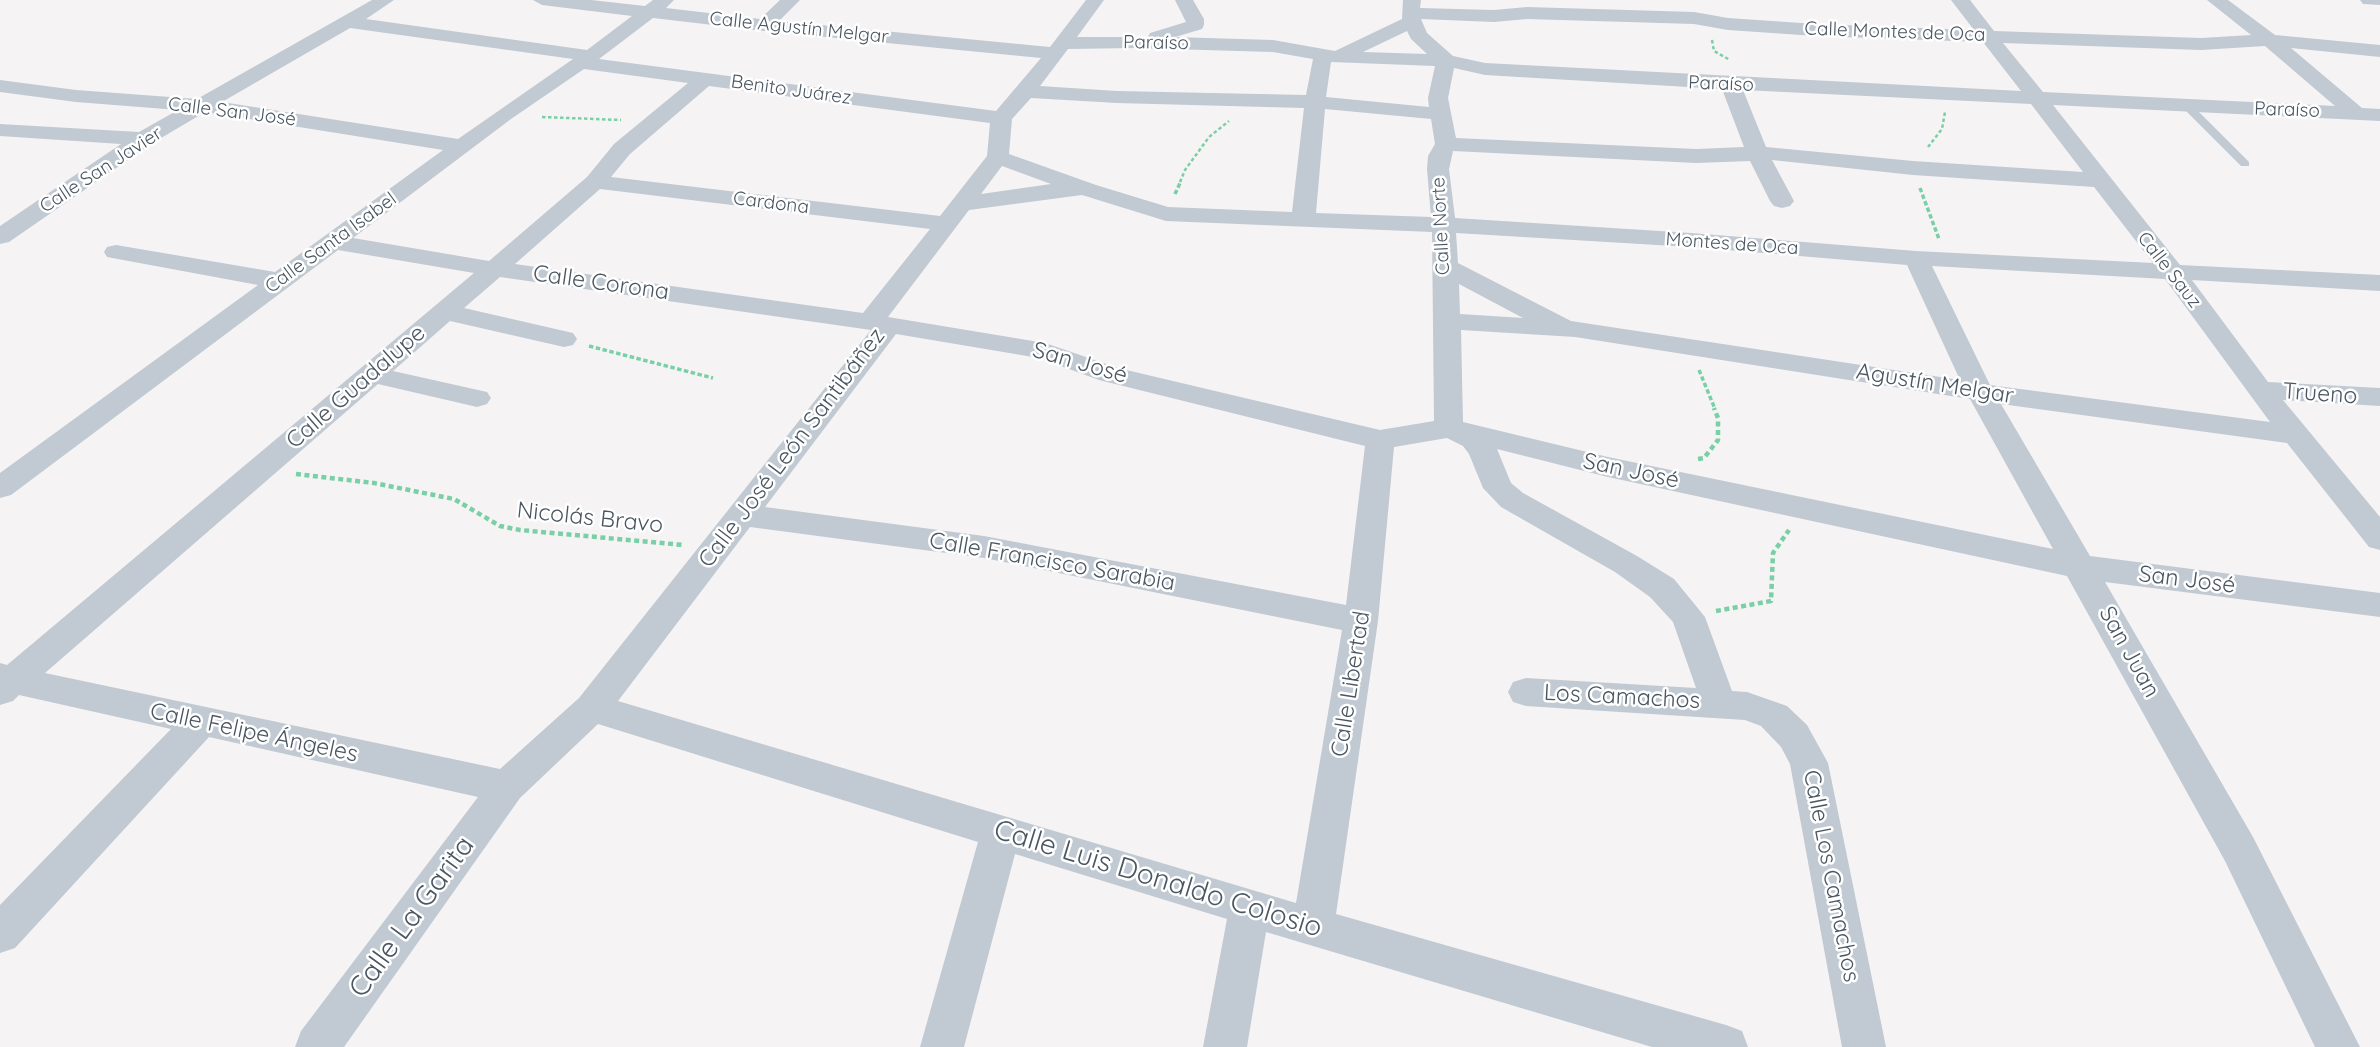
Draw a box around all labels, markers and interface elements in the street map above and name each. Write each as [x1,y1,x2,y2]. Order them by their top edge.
street label: Calle Agustín Melgar [708,7,890,49]
street label: Calle Montes de Oca [1804,17,1986,47]
street label: Paraíso [1123,31,1189,55]
street label: Benito Juárez [729,70,853,110]
street label: Paraíso [1688,71,1754,97]
street label: Calle San José [167,93,297,131]
street label: Paraíso [2254,97,2320,123]
street label: Calle San Javier [36,122,166,218]
street label: Calle Norte [1427,176,1455,276]
street label: Cardona [732,187,810,219]
street label: Calle Santa Isabel [261,188,401,298]
street label: Calle Sauz [2132,227,2206,313]
street label: Montes de Oca [1665,228,1799,260]
street label: Calle Corona [531,260,671,306]
street label: Calle Guadalupe [281,319,431,455]
street label: Calle José León Santibáñez [693,323,891,573]
street label: San José [1029,336,1131,390]
street label: Agustín Melgar [1854,358,2016,410]
street label: Trueno [2282,378,2358,410]
street label: San José [1581,447,1681,495]
street label: Nicolás Bravo [515,497,665,539]
street label: Calle Francisco Sarabia [927,527,1177,597]
street label: San José [2137,560,2237,600]
street label: San Juan [2093,602,2165,702]
street label: Calle Libertad [1326,609,1376,759]
street label: Los Camachos [1543,679,1701,715]
street label: Calle Felipe Ángeles [148,698,360,768]
street label: Calle Los Camachos [1797,768,1865,984]
street label: Calle Luis Donaldo Colosio [990,813,1326,945]
street label: Calle La Garita [342,830,482,1004]

